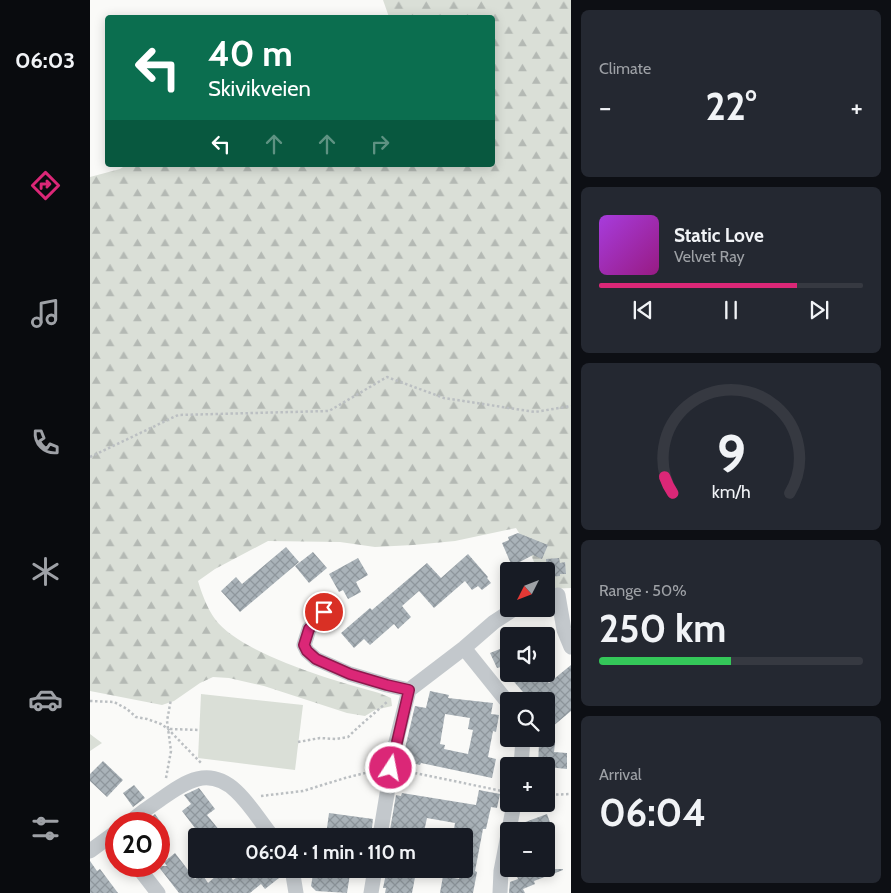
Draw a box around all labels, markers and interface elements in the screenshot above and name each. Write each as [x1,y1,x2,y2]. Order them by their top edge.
text: 40 m [208,32,293,75]
icon: left [125,35,190,100]
text: 06:03 [15,47,75,74]
text: Climate [599,59,651,78]
text: Skivikveien [208,75,311,102]
text: 22° [705,83,757,130]
text: − [599,90,611,124]
text: + [851,90,863,124]
icon: left [207,130,235,158]
icon: ahead [260,130,288,158]
icon: ahead [313,130,341,158]
icon: right [366,130,394,158]
icon: directions [28,168,63,203]
text: Static Love [674,224,764,247]
text: Velvet Ray [674,247,745,266]
icon: music [28,296,63,331]
icon: previous [629,296,657,324]
icon: pause [717,296,745,324]
icon: next [805,296,833,324]
text: 9 [716,422,746,485]
icon: phone [28,425,63,460]
text: km/h [711,481,751,502]
icon: climate [28,554,63,589]
north arrow [500,562,555,618]
map controls [500,562,555,877]
text: Range · 50% [599,581,687,600]
pin [303,591,345,633]
icon: arrive [310,598,338,626]
text: 250 km [599,605,726,652]
button: sound [500,627,555,682]
icon: car [28,682,63,717]
button: search [500,692,555,747]
position arrow [364,741,416,793]
button: + [500,757,555,812]
text: Arrival [599,765,642,784]
text: 06:04 [599,789,706,836]
icon: filters [28,811,63,846]
speed limit sign: 20 [105,812,170,877]
button: − [500,822,555,877]
text: 06:04 · 1 min · 110 m [245,841,416,864]

